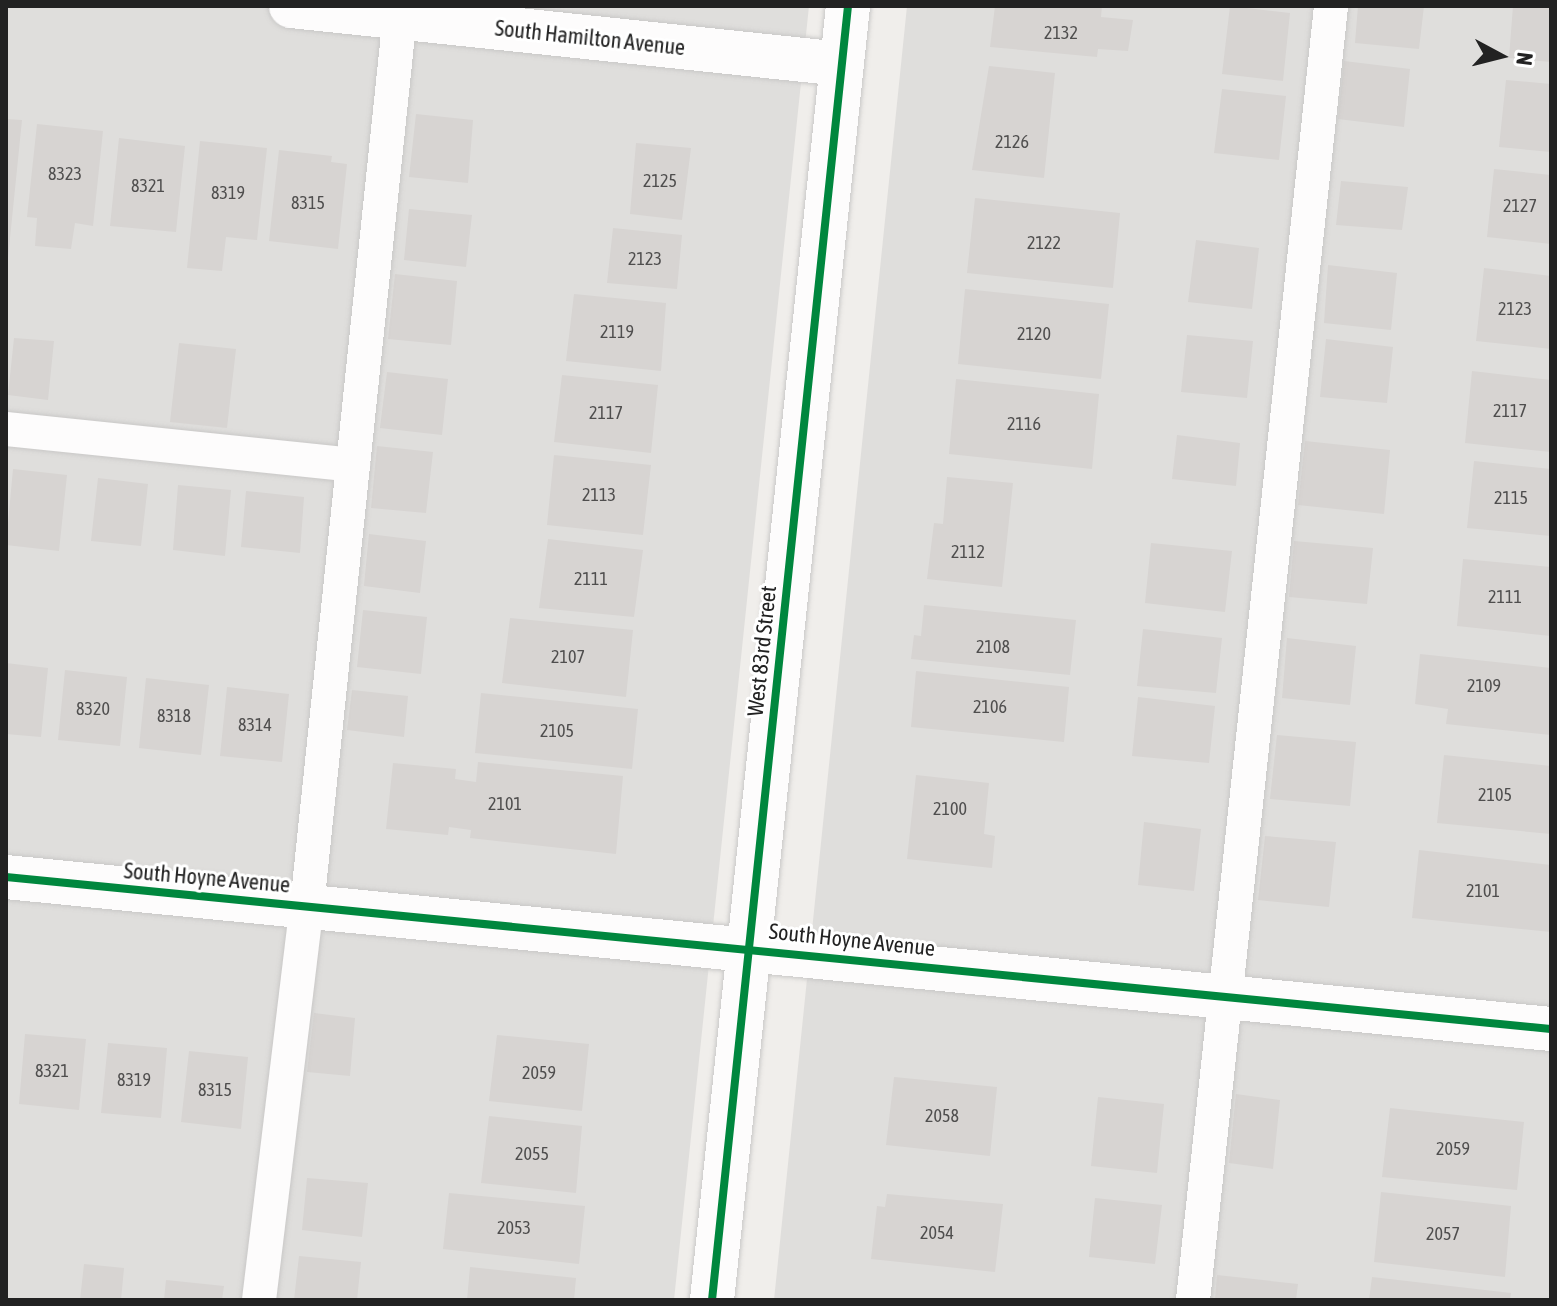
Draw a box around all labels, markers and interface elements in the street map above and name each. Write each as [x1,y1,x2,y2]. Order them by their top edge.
street label: South Hamilton Avenue [494,15,686,61]
north arrow [1461,16,1541,96]
house number: 2132 [1044,22,1078,44]
text: N [1511,51,1539,67]
house number: 2126 [995,131,1029,153]
house number: 8323 [48,163,82,185]
house number: 2125 [643,170,677,192]
house number: 8321 [131,175,165,197]
house number: 8319 [211,182,245,204]
house number: 8315 [291,192,325,214]
house number: 2127 [1503,195,1537,217]
house number: 2122 [1027,232,1061,254]
house number: 2123 [628,248,662,270]
house number: 2123 [1498,298,1532,320]
house number: 2119 [600,321,634,343]
house number: 2120 [1017,323,1051,345]
house number: 2117 [1493,400,1527,422]
house number: 2117 [589,402,623,424]
house number: 2116 [1007,413,1041,435]
house number: 2113 [582,484,616,506]
house number: 2115 [1494,487,1528,509]
house number: 2112 [951,541,985,563]
house number: 2111 [574,568,608,590]
street label: West 83rd Street [742,584,782,718]
house number: 2111 [1488,586,1522,608]
house number: 2108 [976,636,1010,658]
house number: 2107 [551,646,585,668]
house number: 2109 [1467,675,1501,697]
house number: 2106 [973,696,1007,718]
house number: 8320 [76,698,110,720]
house number: 8318 [157,705,191,727]
house number: 8314 [238,714,272,736]
house number: 2105 [540,720,574,742]
house number: 2105 [1478,784,1512,806]
house number: 2101 [488,793,522,815]
house number: 2100 [933,798,967,820]
street label: South Hoyne Avenue [123,858,291,898]
house number: 2101 [1466,880,1500,902]
street label: South Hoyne Avenue [768,918,936,962]
house number: 8321 [35,1060,69,1082]
house number: 2059 [522,1062,556,1084]
house number: 8319 [117,1069,151,1091]
house number: 8315 [198,1079,232,1101]
house number: 2058 [925,1105,959,1127]
house number: 2059 [1436,1138,1470,1160]
house number: 2055 [515,1143,549,1165]
house number: 2053 [497,1217,531,1239]
house number: 2054 [920,1222,954,1244]
house number: 2057 [1426,1223,1460,1245]

